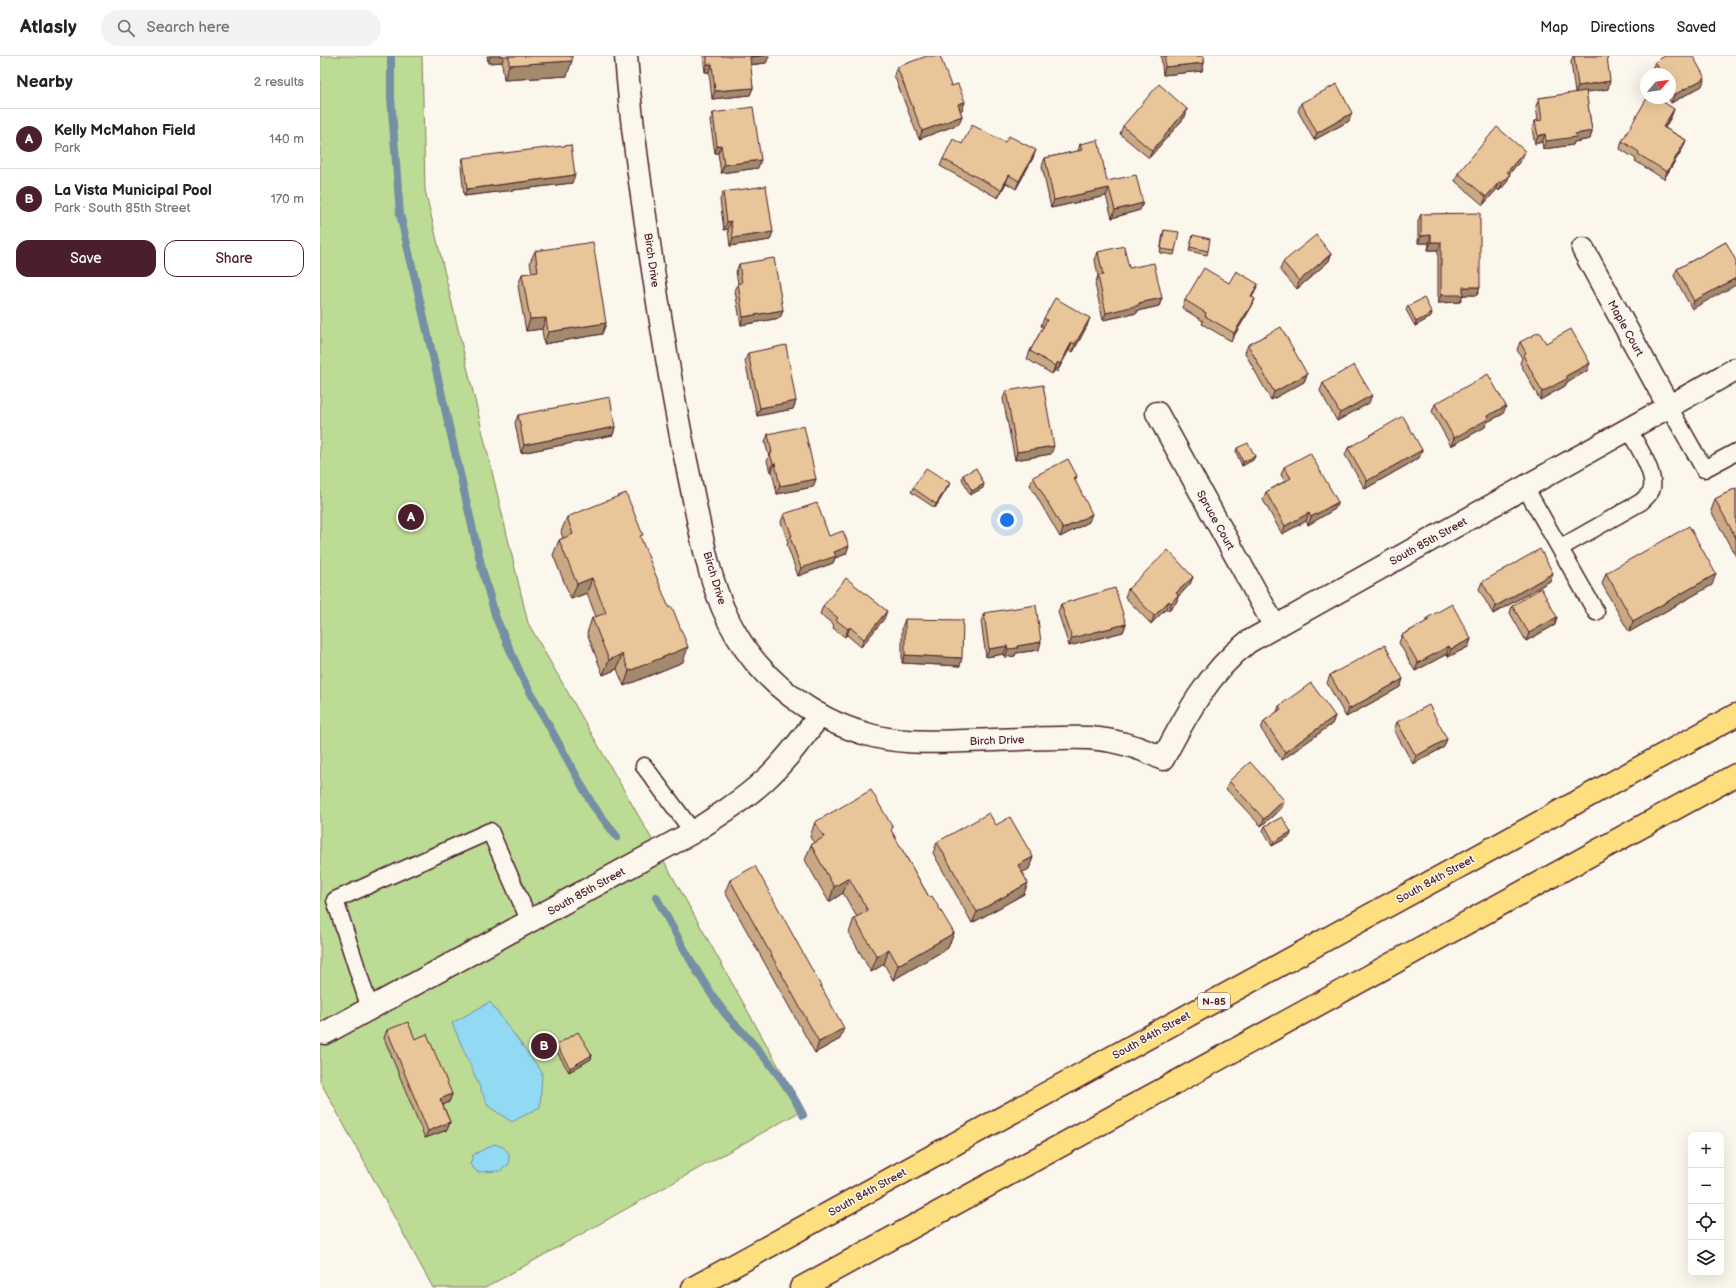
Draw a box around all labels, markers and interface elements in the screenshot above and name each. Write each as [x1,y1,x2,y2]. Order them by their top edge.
search box [101,10,381,46]
text: Atlasly [20,16,77,39]
icon: search [115,17,137,39]
text: Search here [147,18,230,37]
text: Map [1540,19,1568,36]
text: Directions [1590,19,1655,36]
text: Saved [1677,19,1716,36]
north arrow [1640,68,1676,104]
text: Nearby [16,72,73,92]
text: 2 results [254,74,304,90]
text: Kelly McMahon Field [54,121,195,140]
text: A [25,131,33,147]
text: 140 m [269,131,304,147]
text: Park [54,140,80,156]
text: La Vista Municipal Pool [54,181,212,200]
text: B [24,191,34,207]
text: 170 m [271,191,304,207]
text: Park · South 85th Street [54,200,191,216]
street label: Birch Drive [641,232,662,288]
button: Save [16,240,156,277]
button: Share [164,240,304,277]
street label: Maple Court [1605,298,1646,359]
street label: Spruce Court [1194,488,1238,553]
pin: A [398,502,424,532]
your location [997,510,1017,530]
street label: South 85th Street [1387,514,1470,568]
street label: Birch Drive [700,550,729,607]
street label: Birch Drive [969,733,1025,748]
street label: South 84th Street [1394,852,1477,906]
street label: South 85th Street [545,864,628,918]
road number: N-85 [1198,993,1230,1009]
street label: South 84th Street [1110,1008,1193,1062]
pin: B [531,1031,557,1061]
map controls [1688,1132,1724,1276]
button: + [1688,1132,1724,1168]
street label: South 84th Street [826,1165,909,1219]
button: − [1688,1168,1724,1204]
button: locate [1688,1204,1724,1240]
button: layers [1688,1240,1724,1276]

